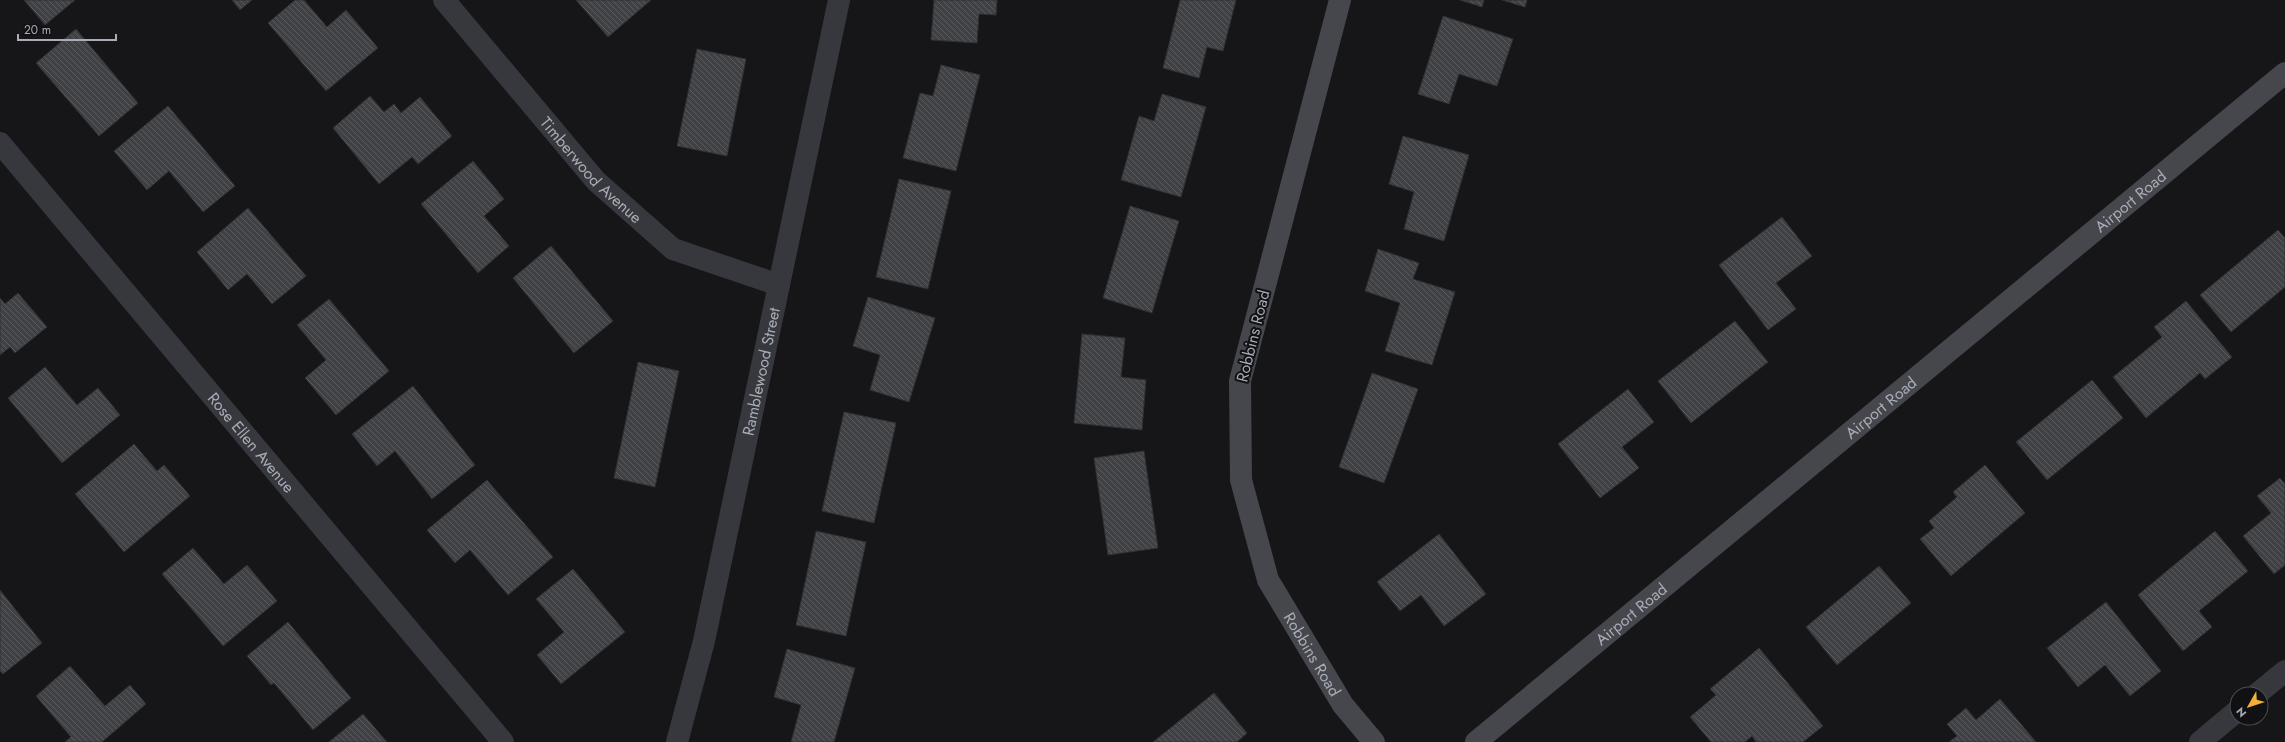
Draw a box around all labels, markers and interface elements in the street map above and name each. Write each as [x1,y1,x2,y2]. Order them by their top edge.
scale bar [18,16,116,42]
text: 20 m [24,21,51,39]
street label: Timberwood Avenue [535,112,647,228]
street label: Airport Road [2089,164,2171,237]
street label: Robbins Road [1230,287,1276,385]
street label: Ramblewood Street [736,305,785,438]
street label: Airport Road [1840,371,1921,444]
street label: Rose Ellen Avenue [203,387,300,498]
street label: Airport Road [1590,577,1672,650]
street label: Robbins Road [1278,608,1347,701]
north arrow [2229,686,2269,726]
text: N [2232,704,2250,721]

